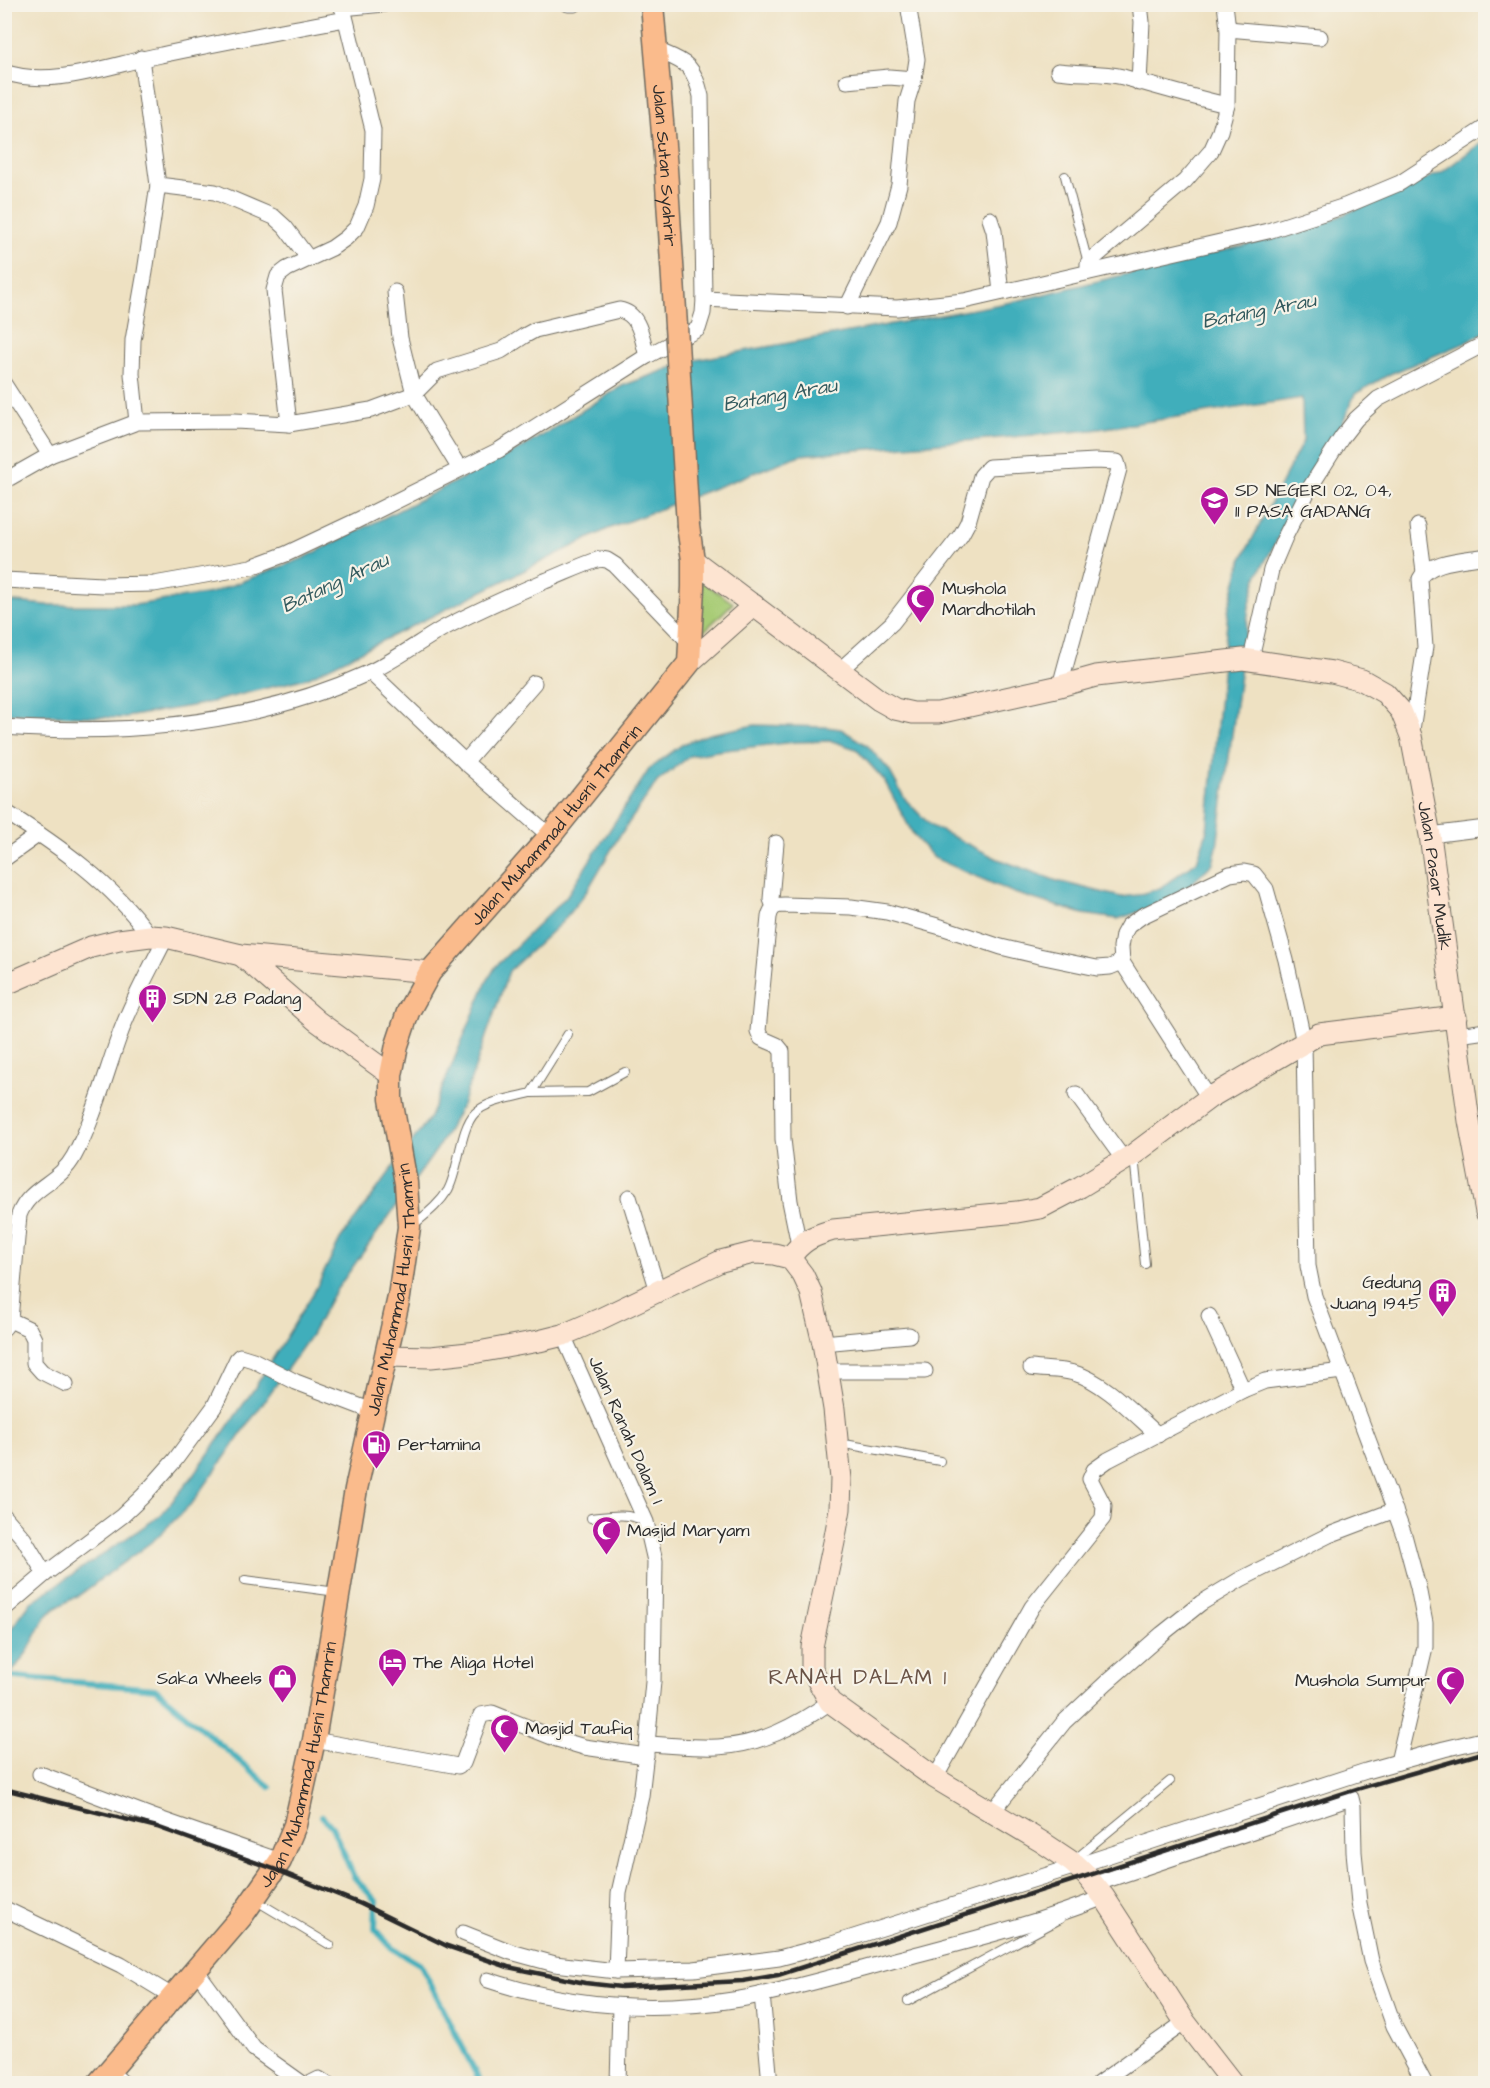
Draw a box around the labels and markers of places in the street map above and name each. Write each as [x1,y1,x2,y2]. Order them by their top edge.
place label: SD NEGERI 02, 04, 11 PASA GADANG [1235,478,1392,524]
school or university icon: SD NEGERI 02, 04, 11 PASA GADANG [1198,484,1230,526]
place label: Mushola Mardhotilah [942,576,1035,622]
mosque icon: Mushola Mardhotilah [905,582,937,624]
building icon: SDN 28 Padang [136,982,168,1024]
place label: SDN 28 Padang [173,986,301,1012]
place label: Gedung Juang 1945 [1330,1270,1421,1317]
building icon: Gedung Juang 1945 [1426,1276,1458,1318]
fuel station icon: Pertamina [361,1428,393,1470]
place label: Pertamina [398,1432,480,1457]
mosque icon: Masjid Maryam [590,1514,622,1556]
place label: Masjid Maryam [627,1518,749,1544]
hotel icon: The Aliga Hotel [376,1646,408,1688]
place label: The Aliga Hotel [413,1650,534,1676]
shop icon: Saka Wheels [267,1662,299,1704]
mosque icon: Mushola Sumpur [1435,1664,1467,1706]
place label: Saka Wheels [157,1666,262,1691]
place label: Mushola Sumpur [1295,1668,1430,1693]
mosque icon: Masjid Taufiq [488,1712,520,1754]
place label: Masjid Taufiq [525,1716,633,1741]

